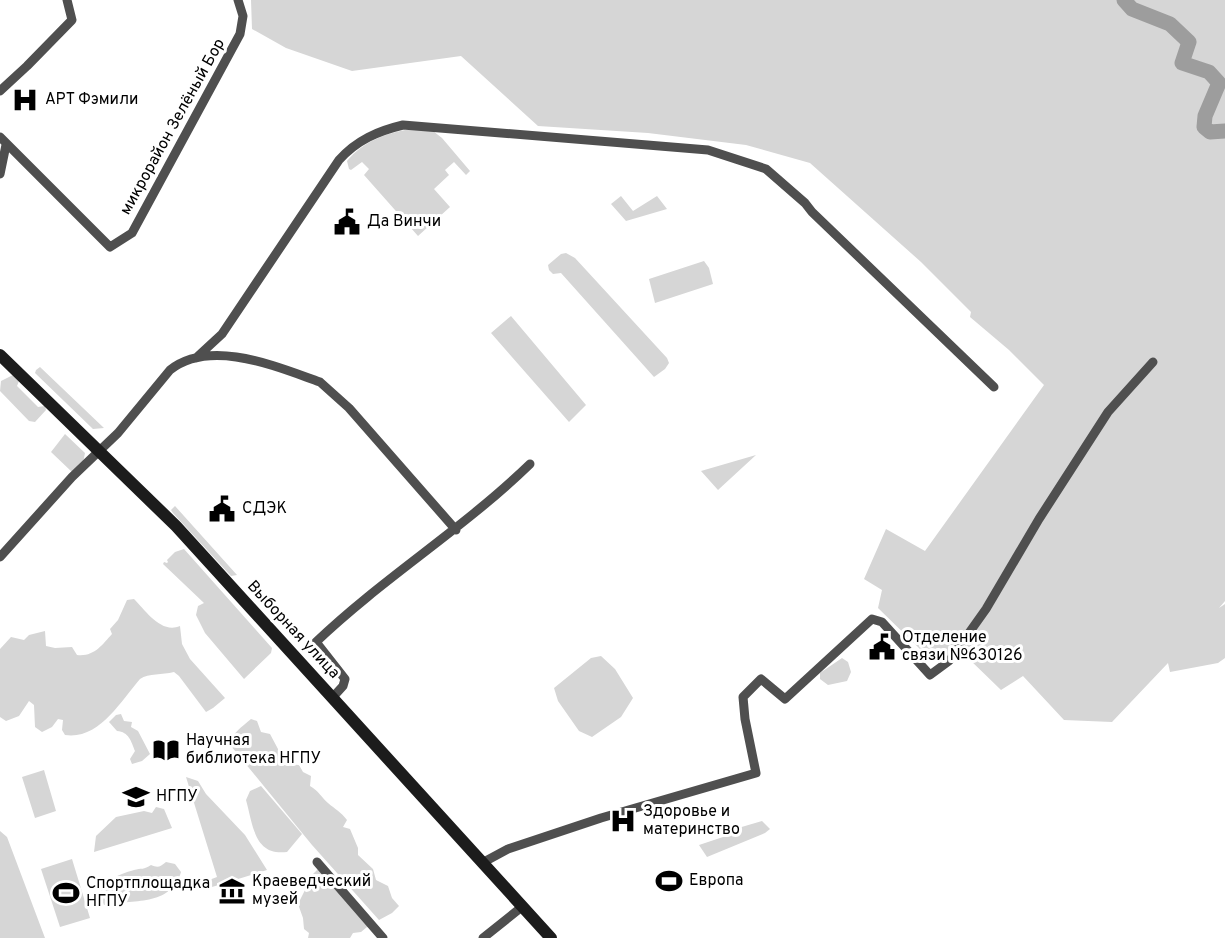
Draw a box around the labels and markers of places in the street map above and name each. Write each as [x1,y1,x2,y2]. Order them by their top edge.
hospital icon: АРТ Фэмили [10,85,40,115]
place label: АРТ Фэмили [45,90,138,110]
public building icon: Да Винчи [332,207,362,237]
place label: Да Винчи [367,212,441,232]
public building icon: СДЭК [207,494,237,524]
place label: СДЭК [242,499,287,519]
place label: Отделение связи №630126 [902,628,1023,666]
public building icon: Отделение связи №630126 [867,632,897,662]
place label: Научная библиотека НГПУ [186,731,321,769]
library icon: Научная библиотека НГПУ [151,735,181,765]
school or university icon: НГПУ [121,782,151,812]
place label: НГПУ [156,787,198,807]
place label: Здоровье и материнство [643,802,740,840]
hospital icon: Здоровье и материнство [608,806,638,836]
sports icon: Европа [654,866,684,896]
place label: Европа [689,871,743,891]
place label: Краеведческий музей [252,872,371,910]
place label: Спортплощадка НГПУ [86,874,210,912]
museum icon: Краеведческий музей [217,876,247,906]
sports icon: Спортплощадка НГПУ [51,878,81,908]

